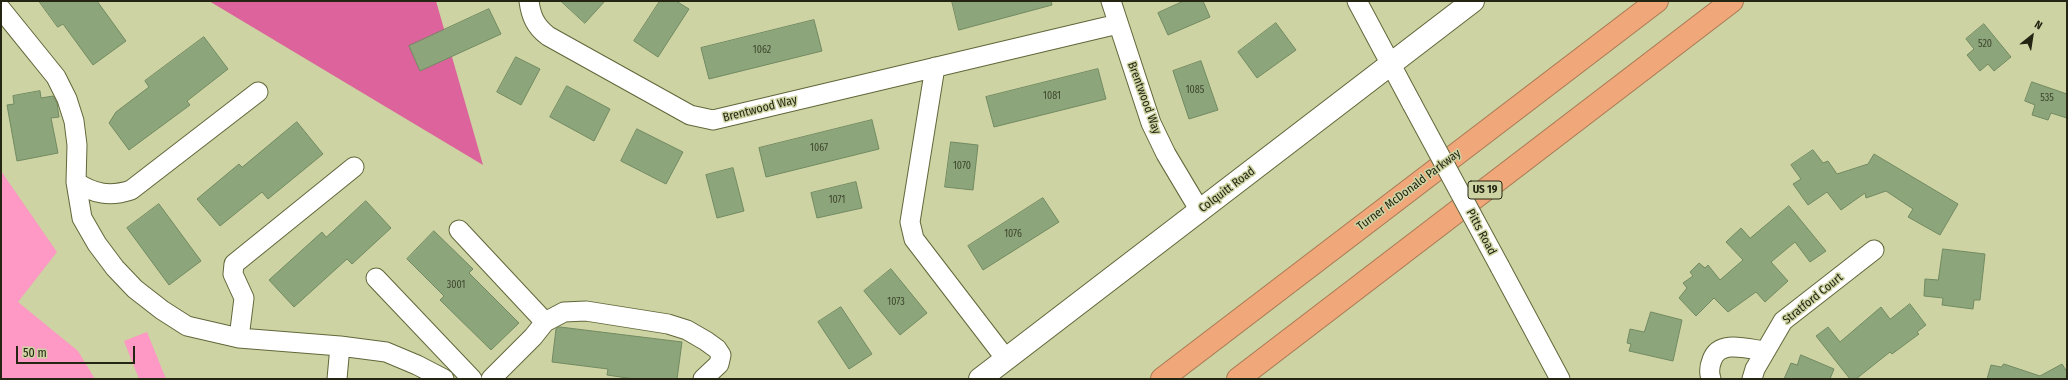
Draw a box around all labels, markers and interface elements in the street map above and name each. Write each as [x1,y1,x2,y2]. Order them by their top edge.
north arrow [2012,16,2052,56]
text: N [2032,18,2044,32]
house number: 520 [1978,38,1992,50]
house number: 1062 [753,44,771,56]
street label: Brentwood Way [1124,60,1164,136]
house number: 1085 [1186,84,1204,96]
house number: 1081 [1043,90,1061,102]
house number: 535 [2040,92,2054,104]
street label: Brentwood Way [721,93,799,125]
house number: 1067 [810,142,828,154]
street label: Turner McDonald Parkway [1354,146,1464,234]
house number: 1070 [953,160,971,172]
street label: Colquitt Road [1196,164,1258,216]
road number: US 19 [1468,181,1502,199]
house number: 1071 [829,194,845,206]
street label: Pitts Road [1463,207,1499,257]
house number: 1076 [1004,228,1022,240]
street label: Stratford Court [1780,270,1846,328]
house number: 3001 [447,279,465,291]
house number: 1073 [887,296,905,308]
scale bar [18,338,137,364]
text: 50 m [23,346,47,360]

